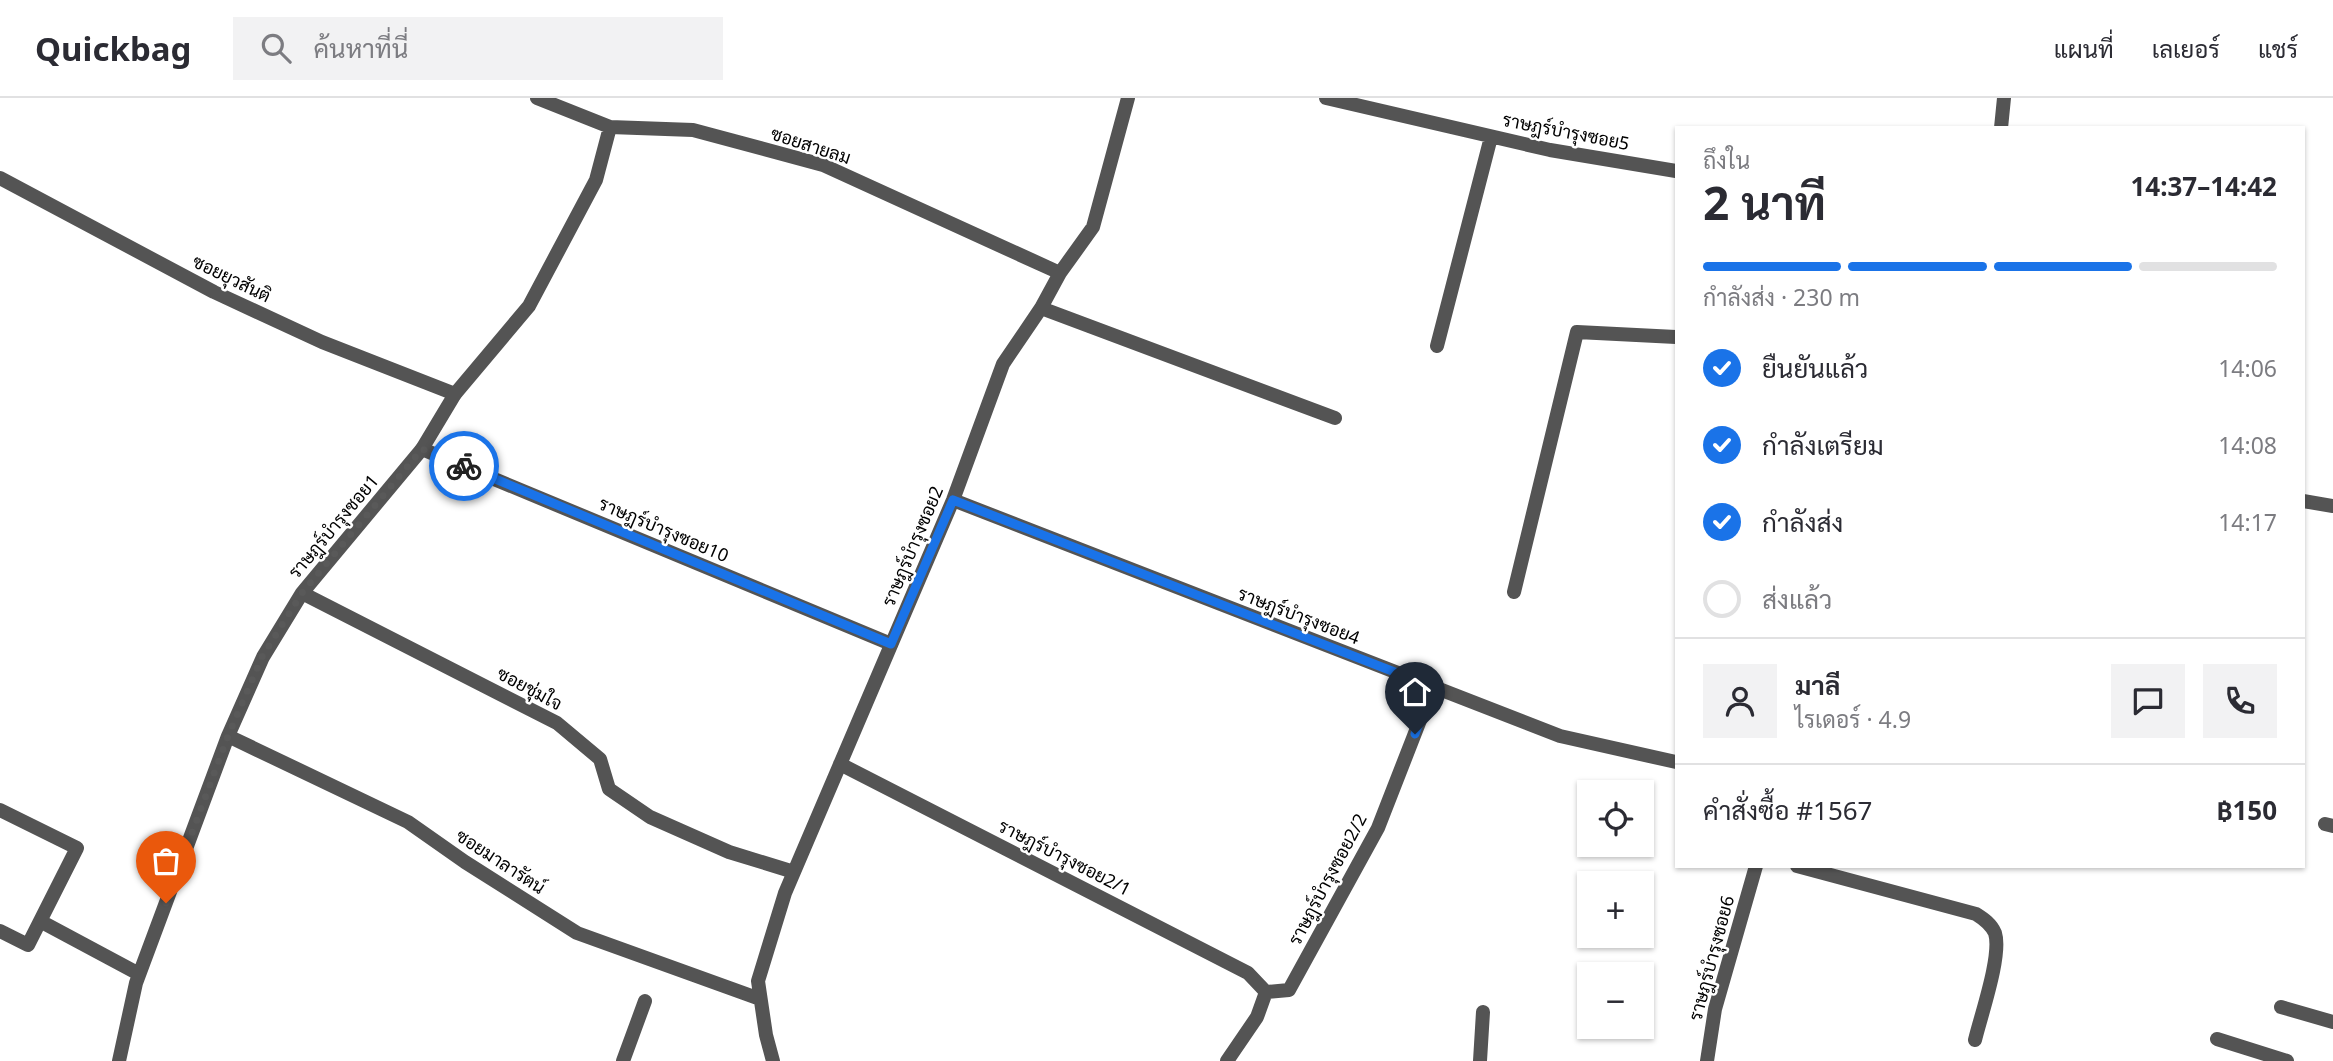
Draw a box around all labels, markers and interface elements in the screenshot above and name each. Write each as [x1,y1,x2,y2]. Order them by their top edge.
search box [233,17,723,80]
text: Quickbag [35,26,191,71]
icon: search [257,29,295,67]
text: ค้นหาที่นี่ [313,30,408,66]
text: แผนที่ [2054,32,2114,65]
text: เลเยอร์ [2152,32,2220,65]
text: แชร์ [2258,32,2298,65]
street label: ราษฎร์บำรุงซอย5 [1500,107,1632,156]
street label: ซอยสายลม [768,121,854,169]
text: ถึงใน [1703,144,1750,176]
text: 14:37–14:42 [2130,168,2277,204]
text: 2 นาที [1703,171,1826,233]
street label: ซอยยุวสันติ [188,249,275,308]
text: กำลังส่ง · 230 m [1703,281,1860,313]
icon: check [1703,349,1741,387]
text: ยืนยันแล้ว [1762,350,1868,386]
text: 14:06 [2218,352,2277,384]
icon: check [1703,426,1741,464]
text: กำลังเตรียม [1762,427,1884,463]
text: 14:08 [2218,429,2277,461]
courier [429,431,499,501]
icon: bike [445,447,483,485]
street label: ราษฎร์บำรุงซอย1 [282,469,384,584]
street label: ราษฎร์บำรุงซอย2 [876,482,949,610]
street label: ราษฎร์บำรุงซอย10 [595,491,733,568]
icon: check [1703,503,1741,541]
text: กำลังส่ง [1762,504,1843,540]
text: 14:17 [2218,506,2277,538]
street label: ราษฎร์บำรุงซอย4 [1234,581,1363,650]
text: ส่งแล้ว [1762,581,1832,617]
street label: ซอยชุ่มใจ [493,661,567,716]
pin [1385,662,1445,734]
button: person [1703,664,1777,738]
button: chat [2111,664,2185,738]
button: phone [2203,664,2277,738]
text: มาลี [1795,667,1840,703]
icon: home [1396,673,1434,711]
text: ไรเดอร์ · 4.9 [1795,703,1911,735]
map controls [1577,780,1654,1039]
button: locate [1577,780,1654,857]
text: คำสั่งซื้อ #1567 [1703,792,1873,828]
text: ฿150 [2217,792,2277,828]
street label: ราษฎร์บำรุงซอย2/2 [1282,809,1373,949]
street label: ราษฎร์บำรุงซอย2/1 [994,813,1135,902]
street label: ซอยมาลารัตน์ [452,823,550,899]
pin [136,831,196,903]
icon: bag [147,842,185,880]
button: + [1577,871,1654,948]
street label: ราษฎร์บำรุงซอย6 [1683,893,1740,1024]
button: − [1577,962,1654,1039]

